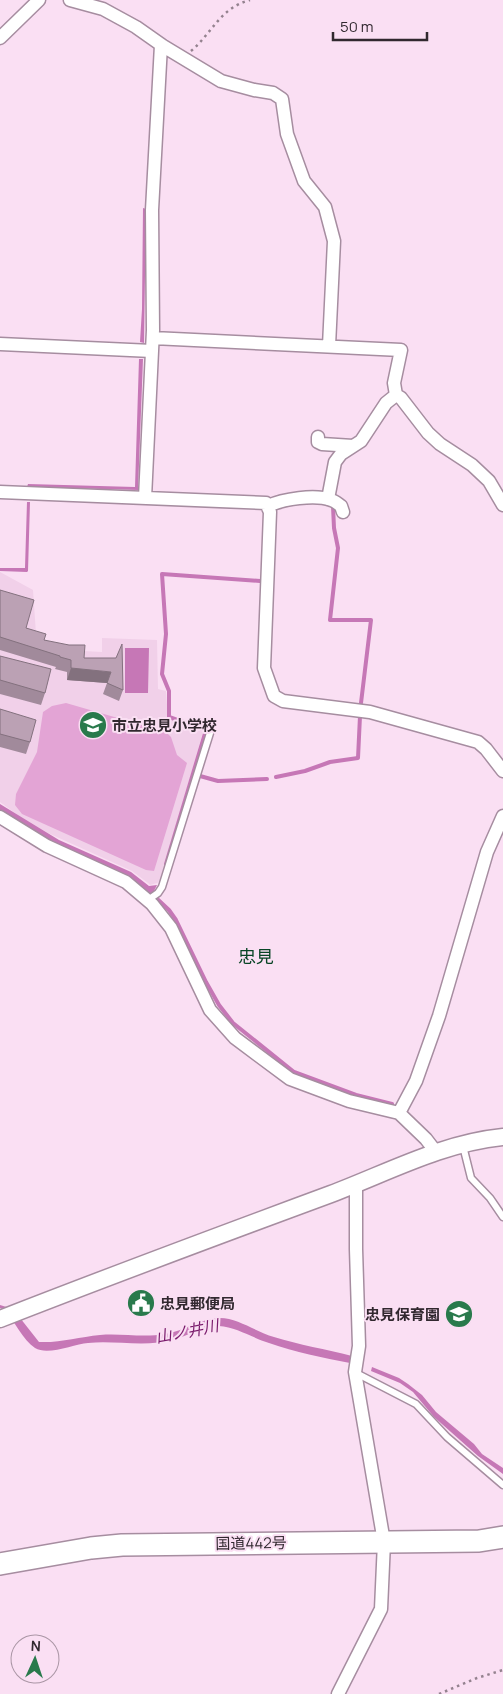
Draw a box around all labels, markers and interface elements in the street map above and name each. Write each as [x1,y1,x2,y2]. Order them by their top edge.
scale bar [333,10,427,42]
text: 50 m [340,16,374,37]
school or university icon: 市立忠見小学校 [78,710,108,740]
place label: 市立忠見小学校 [112,715,217,736]
district label: 忠見 [238,944,274,968]
public building icon: 忠見郵便局 [126,1288,156,1318]
place label: 忠見郵便局 [160,1293,235,1314]
school or university icon: 忠見保育園 [444,1299,474,1329]
place label: 忠見保育園 [365,1304,440,1325]
water label: 山ノ井川 [153,1314,222,1348]
street label: 国道442号 [215,1532,287,1554]
north arrow [10,1634,60,1684]
text: N [30,1636,41,1655]

